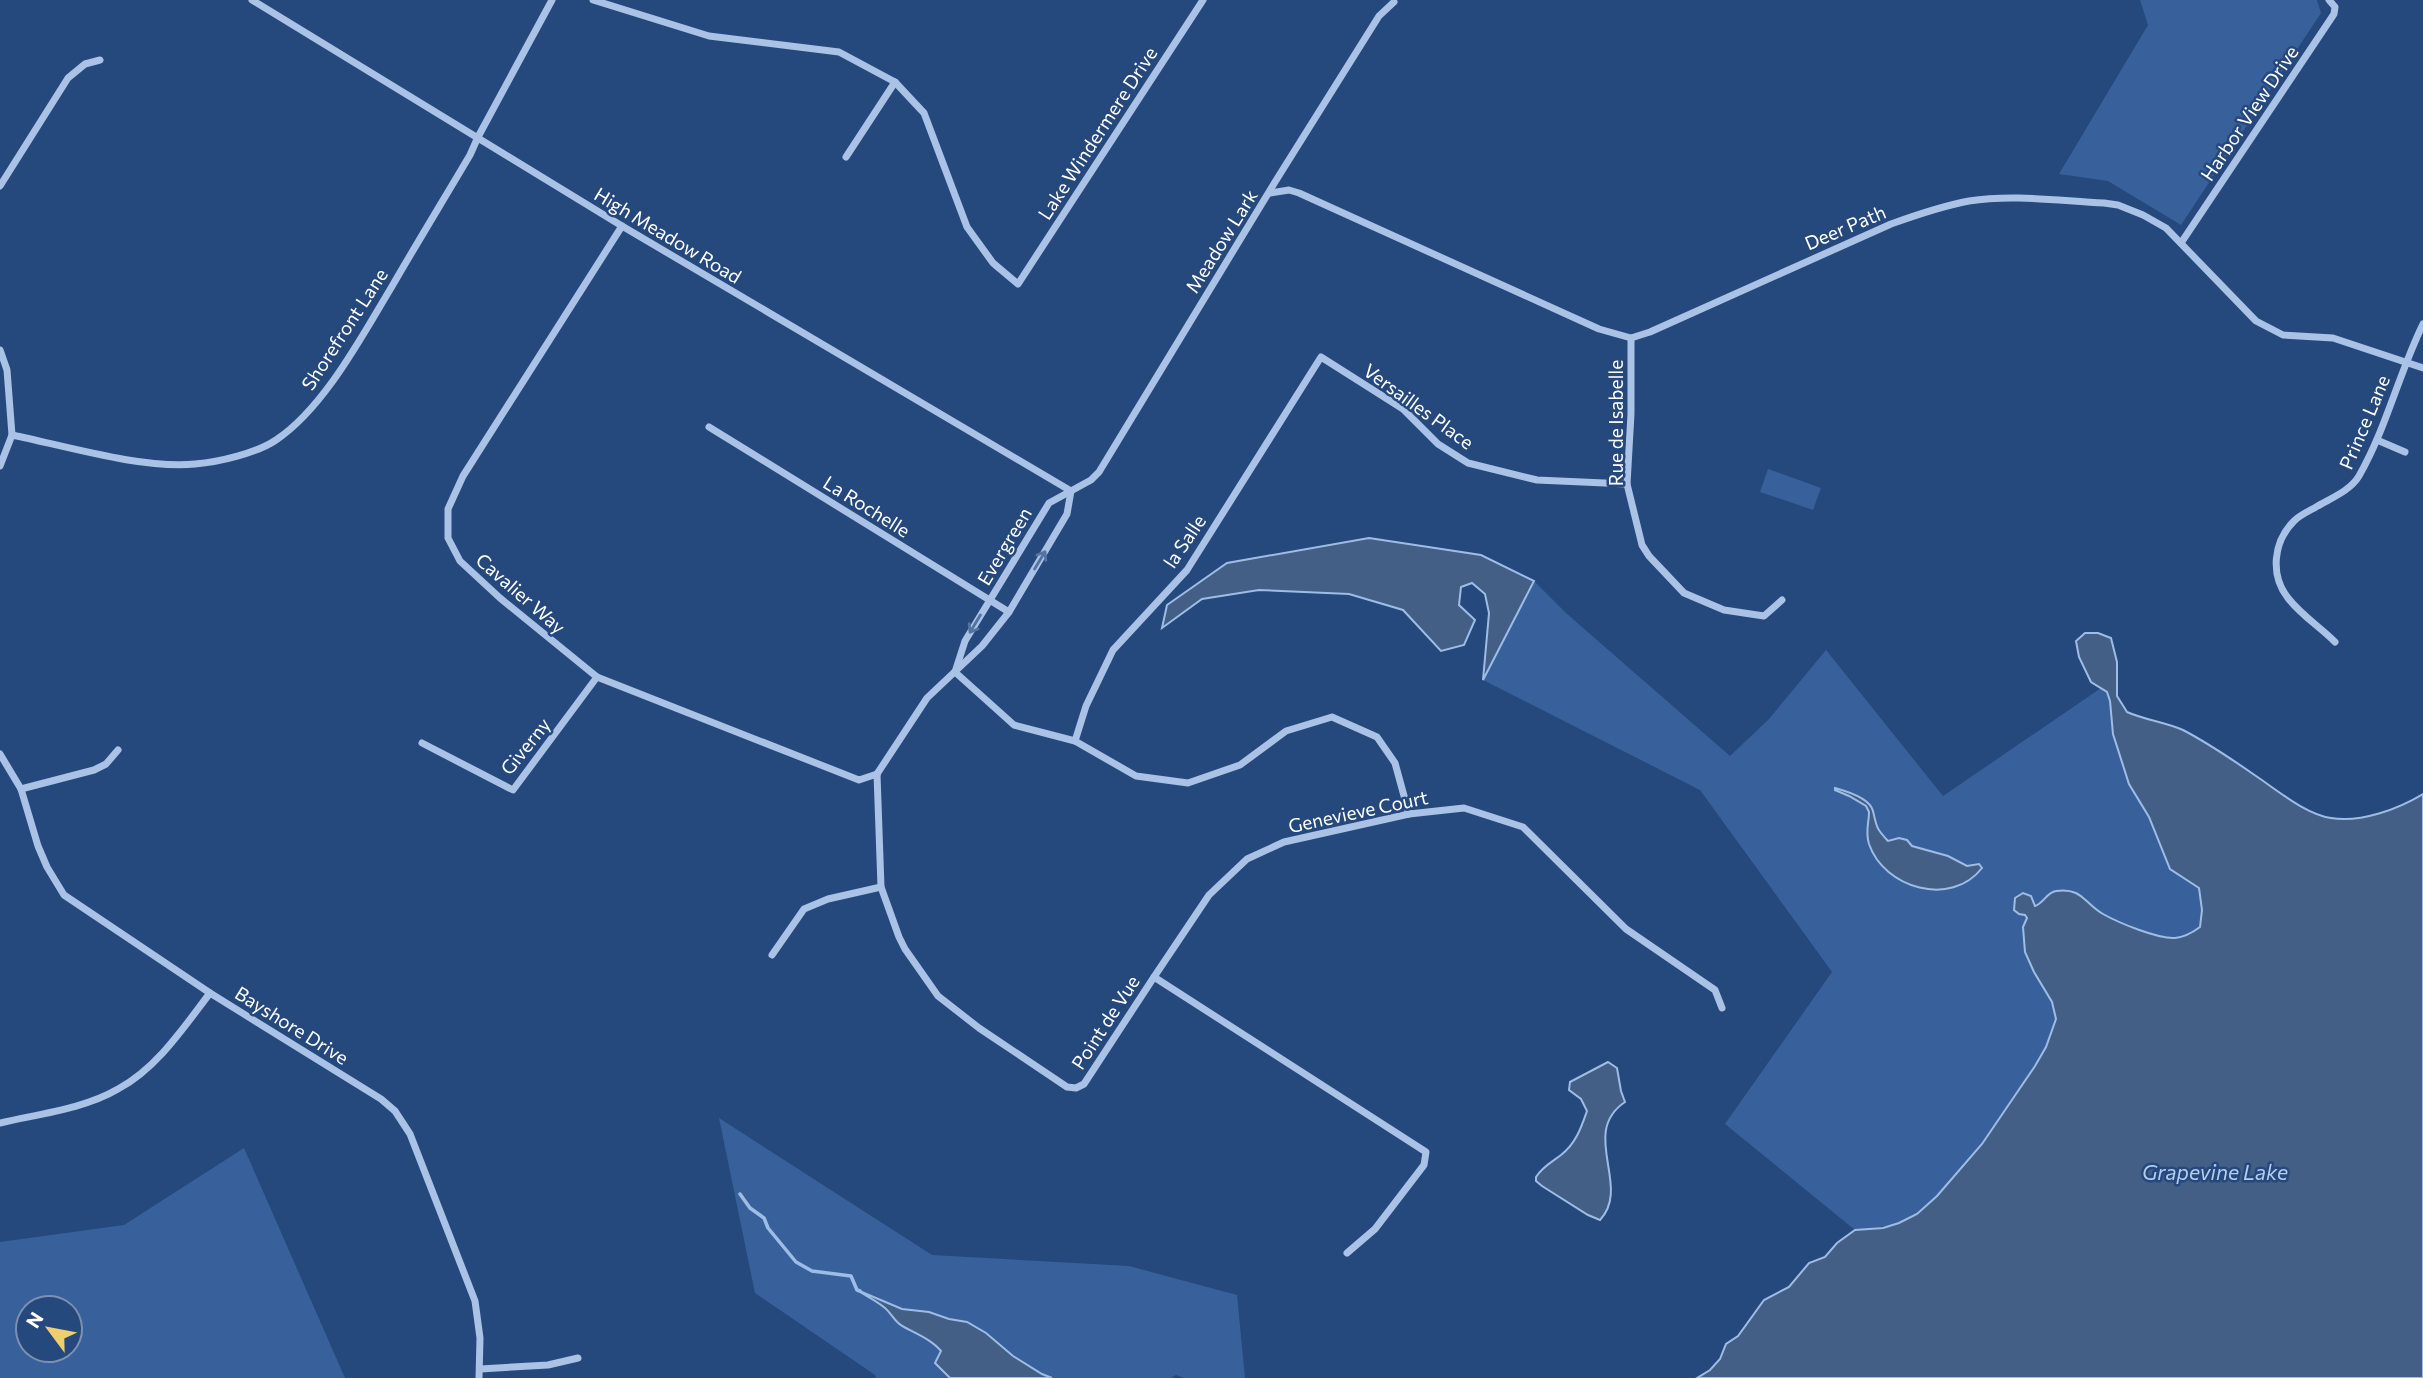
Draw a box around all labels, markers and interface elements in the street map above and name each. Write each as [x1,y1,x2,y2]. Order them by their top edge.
street label: Harbor View Drive [2195,41,2303,185]
street label: Lake Windermere Drive [1032,42,1162,224]
street label: High Meadow Road [590,182,746,288]
street label: Meadow Lark [1180,185,1262,297]
street label: Deer Path [1801,200,1889,254]
street label: Shorefront Lane [296,264,392,394]
street label: Versailles Place [1359,358,1479,454]
street label: Rue de Isabelle [1604,360,1627,486]
street label: Prince Lane [2334,371,2394,473]
street label: La Rochelle [819,470,915,542]
street label: Evergreen [972,503,1036,589]
street label: la Salle [1158,510,1210,572]
street label: Cavalier Way [472,548,571,638]
one-way arrow [1034,550,1048,570]
one-way arrow [968,614,982,634]
street label: Giverny [495,713,555,779]
street label: Genevieve Court [1286,785,1430,837]
street label: Point de Vue [1066,971,1144,1073]
street label: Bayshore Drive [231,981,353,1069]
water label: Grapevine Lake [2142,1159,2288,1184]
north arrow [14,1294,84,1364]
text: N [21,1308,48,1332]

